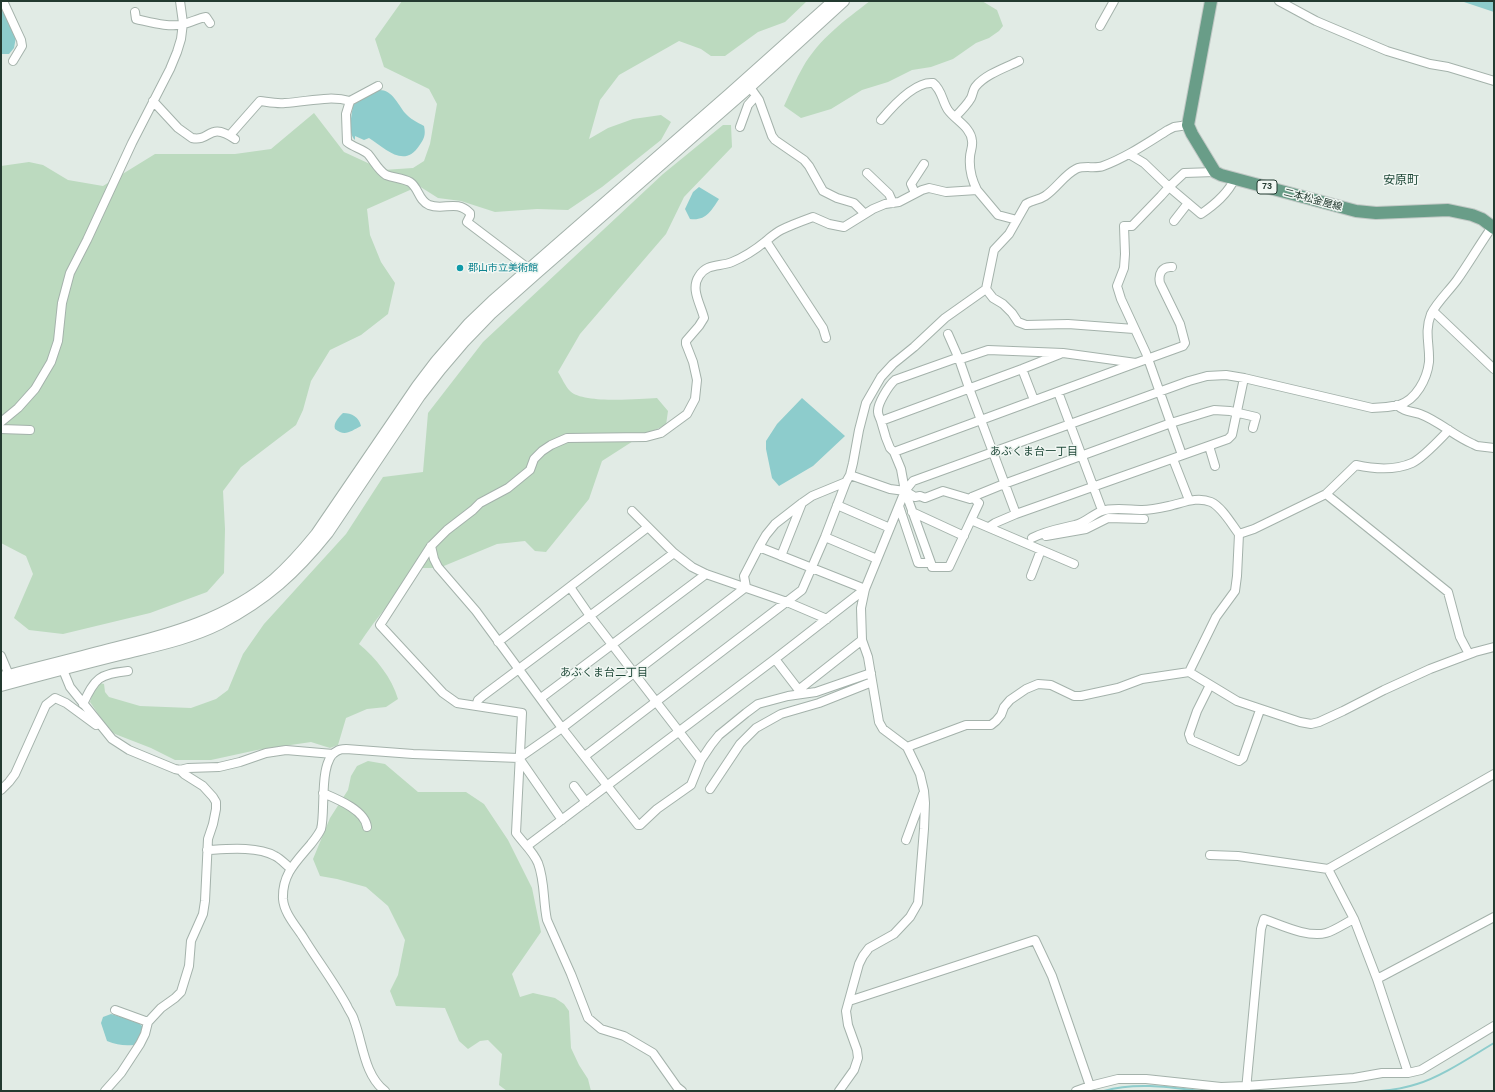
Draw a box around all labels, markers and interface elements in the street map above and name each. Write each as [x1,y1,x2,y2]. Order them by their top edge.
district label: 安原町 [1383,174,1419,188]
road number: 73 [1257,180,1277,194]
street label: 二本松金屋線 [1282,186,1344,214]
place label: 郡山市立美術館 [468,262,538,274]
marker: 郡山市立美術館 [455,263,465,273]
district label: あぶくま台一丁目 [990,445,1078,459]
district label: あぶくま台二丁目 [560,666,648,680]

